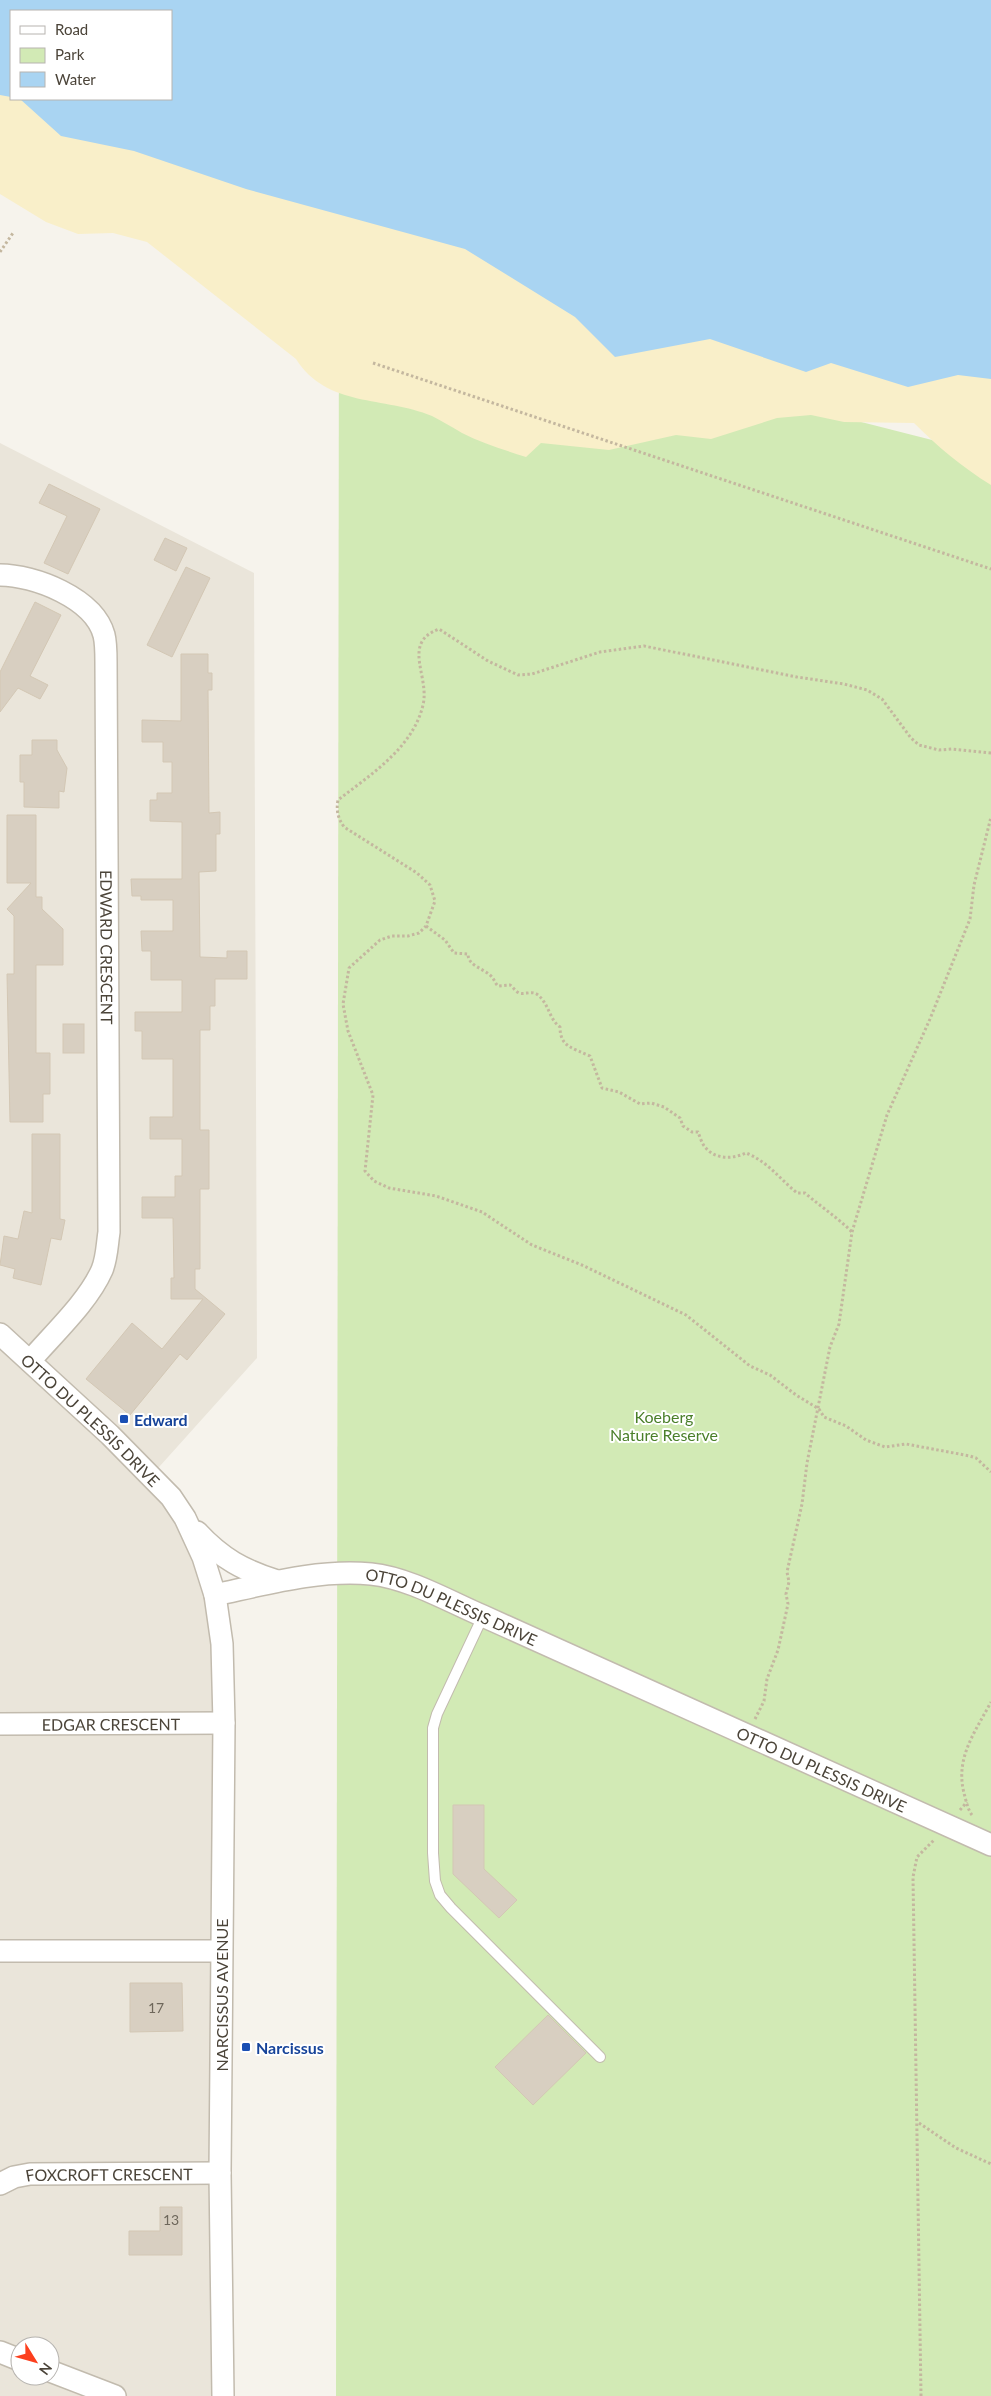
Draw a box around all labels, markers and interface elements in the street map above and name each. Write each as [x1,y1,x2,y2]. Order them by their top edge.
legend [10,10,172,100]
text: Road [55,20,88,38]
text: Park [55,45,85,63]
text: Water [55,70,96,88]
street label: EDWARD CRESCENT [98,870,117,1025]
street label: OTTO DU PLESSIS DRIVE [18,1349,164,1490]
park label: Koeberg Nature Reserve [610,1407,718,1444]
place label: Edward [134,1410,188,1429]
marker: Edward [118,1413,130,1425]
street label: OTTO DU PLESSIS DRIVE [365,1564,541,1649]
street label: EDGAR CRESCENT [42,1714,181,1733]
street label: OTTO DU PLESSIS DRIVE [734,1722,910,1815]
street label: NARCISSUS AVENUE [212,1919,231,2071]
house number: 17 [148,1999,164,2016]
place label: Narcissus [256,2038,324,2057]
marker: Narcissus [240,2041,252,2053]
street label: FOXCROFT CRESCENT [24,2164,193,2184]
house number: 13 [163,2211,179,2228]
north arrow [10,2336,60,2386]
text: N [36,2360,56,2379]

